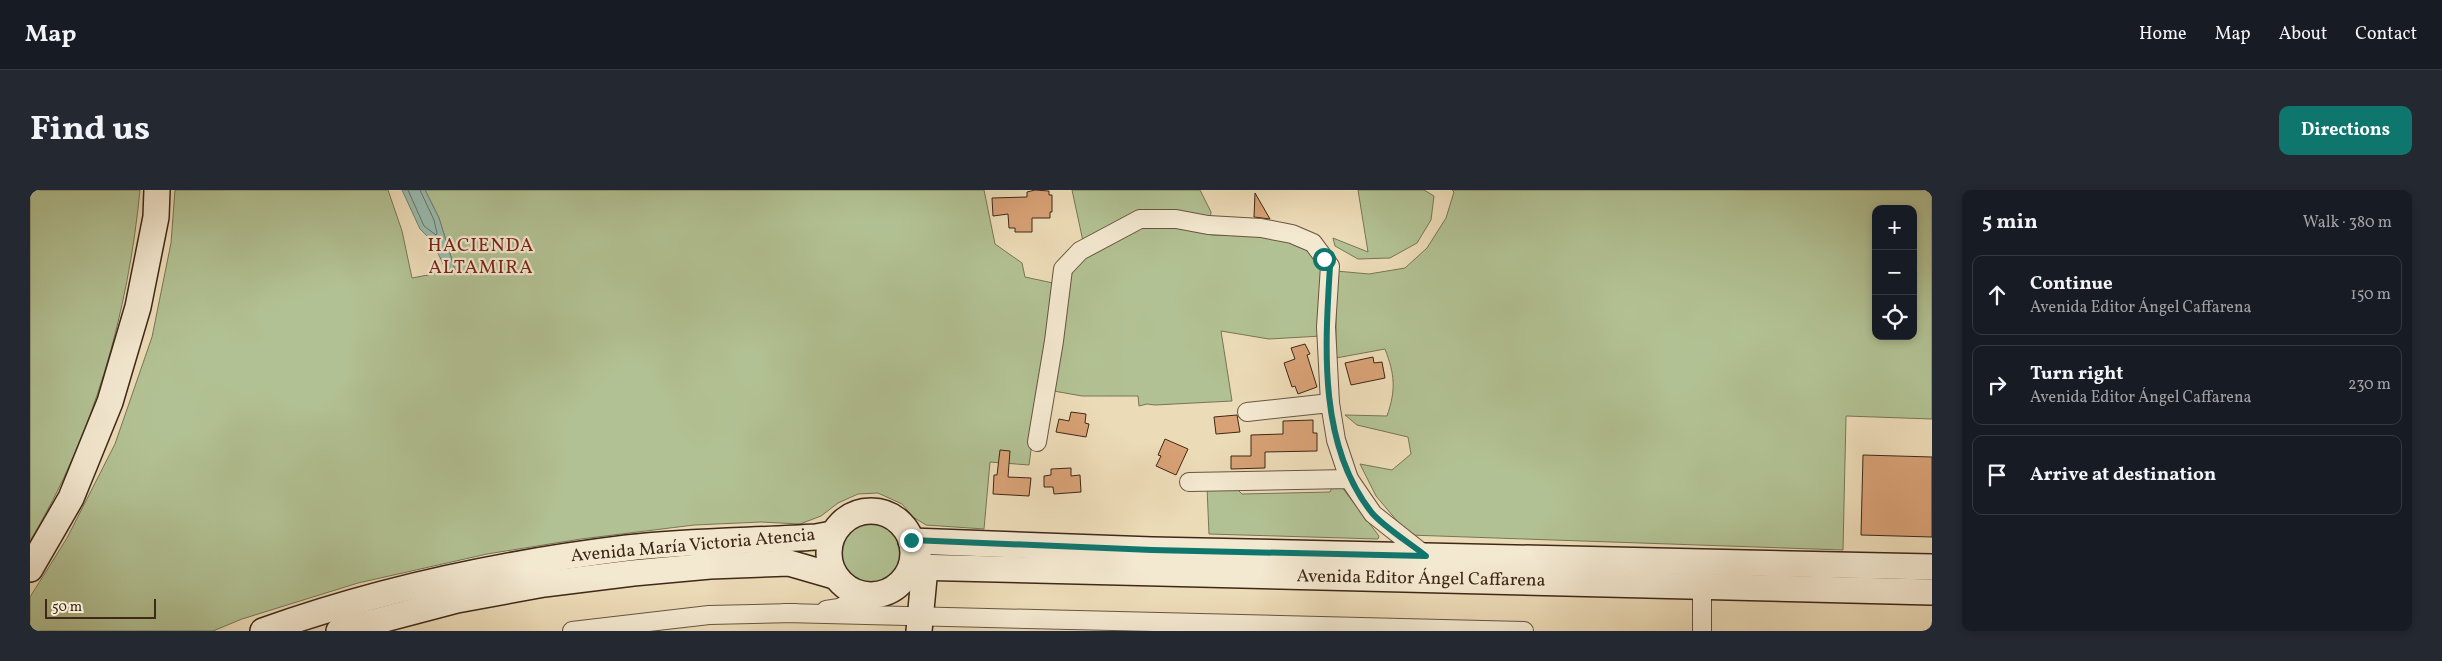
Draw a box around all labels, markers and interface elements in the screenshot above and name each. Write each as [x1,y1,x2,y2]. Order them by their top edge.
text: Map [25,18,76,52]
text: Home [2139,22,2187,47]
text: Map [2215,22,2251,47]
text: About [2279,22,2327,47]
text: Contact [2355,22,2417,47]
text: Find us [30,106,150,154]
button: Directions [2279,106,2412,155]
map controls [1872,205,1917,340]
button: + [1872,205,1917,250]
text: 5 min [1982,208,2038,237]
text: Walk · 380 m [2303,212,2392,234]
district label: HACIENDA ALTAMIRA [428,233,534,281]
route start [1313,248,1336,271]
button: − [1872,250,1917,295]
text: Continue [2030,271,2113,297]
icon: ahead [1983,281,2011,309]
text: 150 m [2350,284,2391,306]
button: locate [1872,295,1917,340]
text: Avenida Editor Ángel Caffarena [2030,297,2251,319]
text: Turn right [2030,361,2123,387]
icon: right [1983,371,2011,399]
text: 230 m [2348,374,2391,396]
text: Avenida Editor Ángel Caffarena [2030,387,2251,409]
icon: arrive [1983,461,2011,489]
text: Arrive at destination [2030,462,2216,488]
street label: Avenida María Victoria Atencia [570,523,816,569]
route end [900,529,923,552]
street label: Avenida Editor Ángel Caffarena [1296,564,1546,594]
scale bar [45,596,156,619]
text: 50 m [52,598,82,617]

